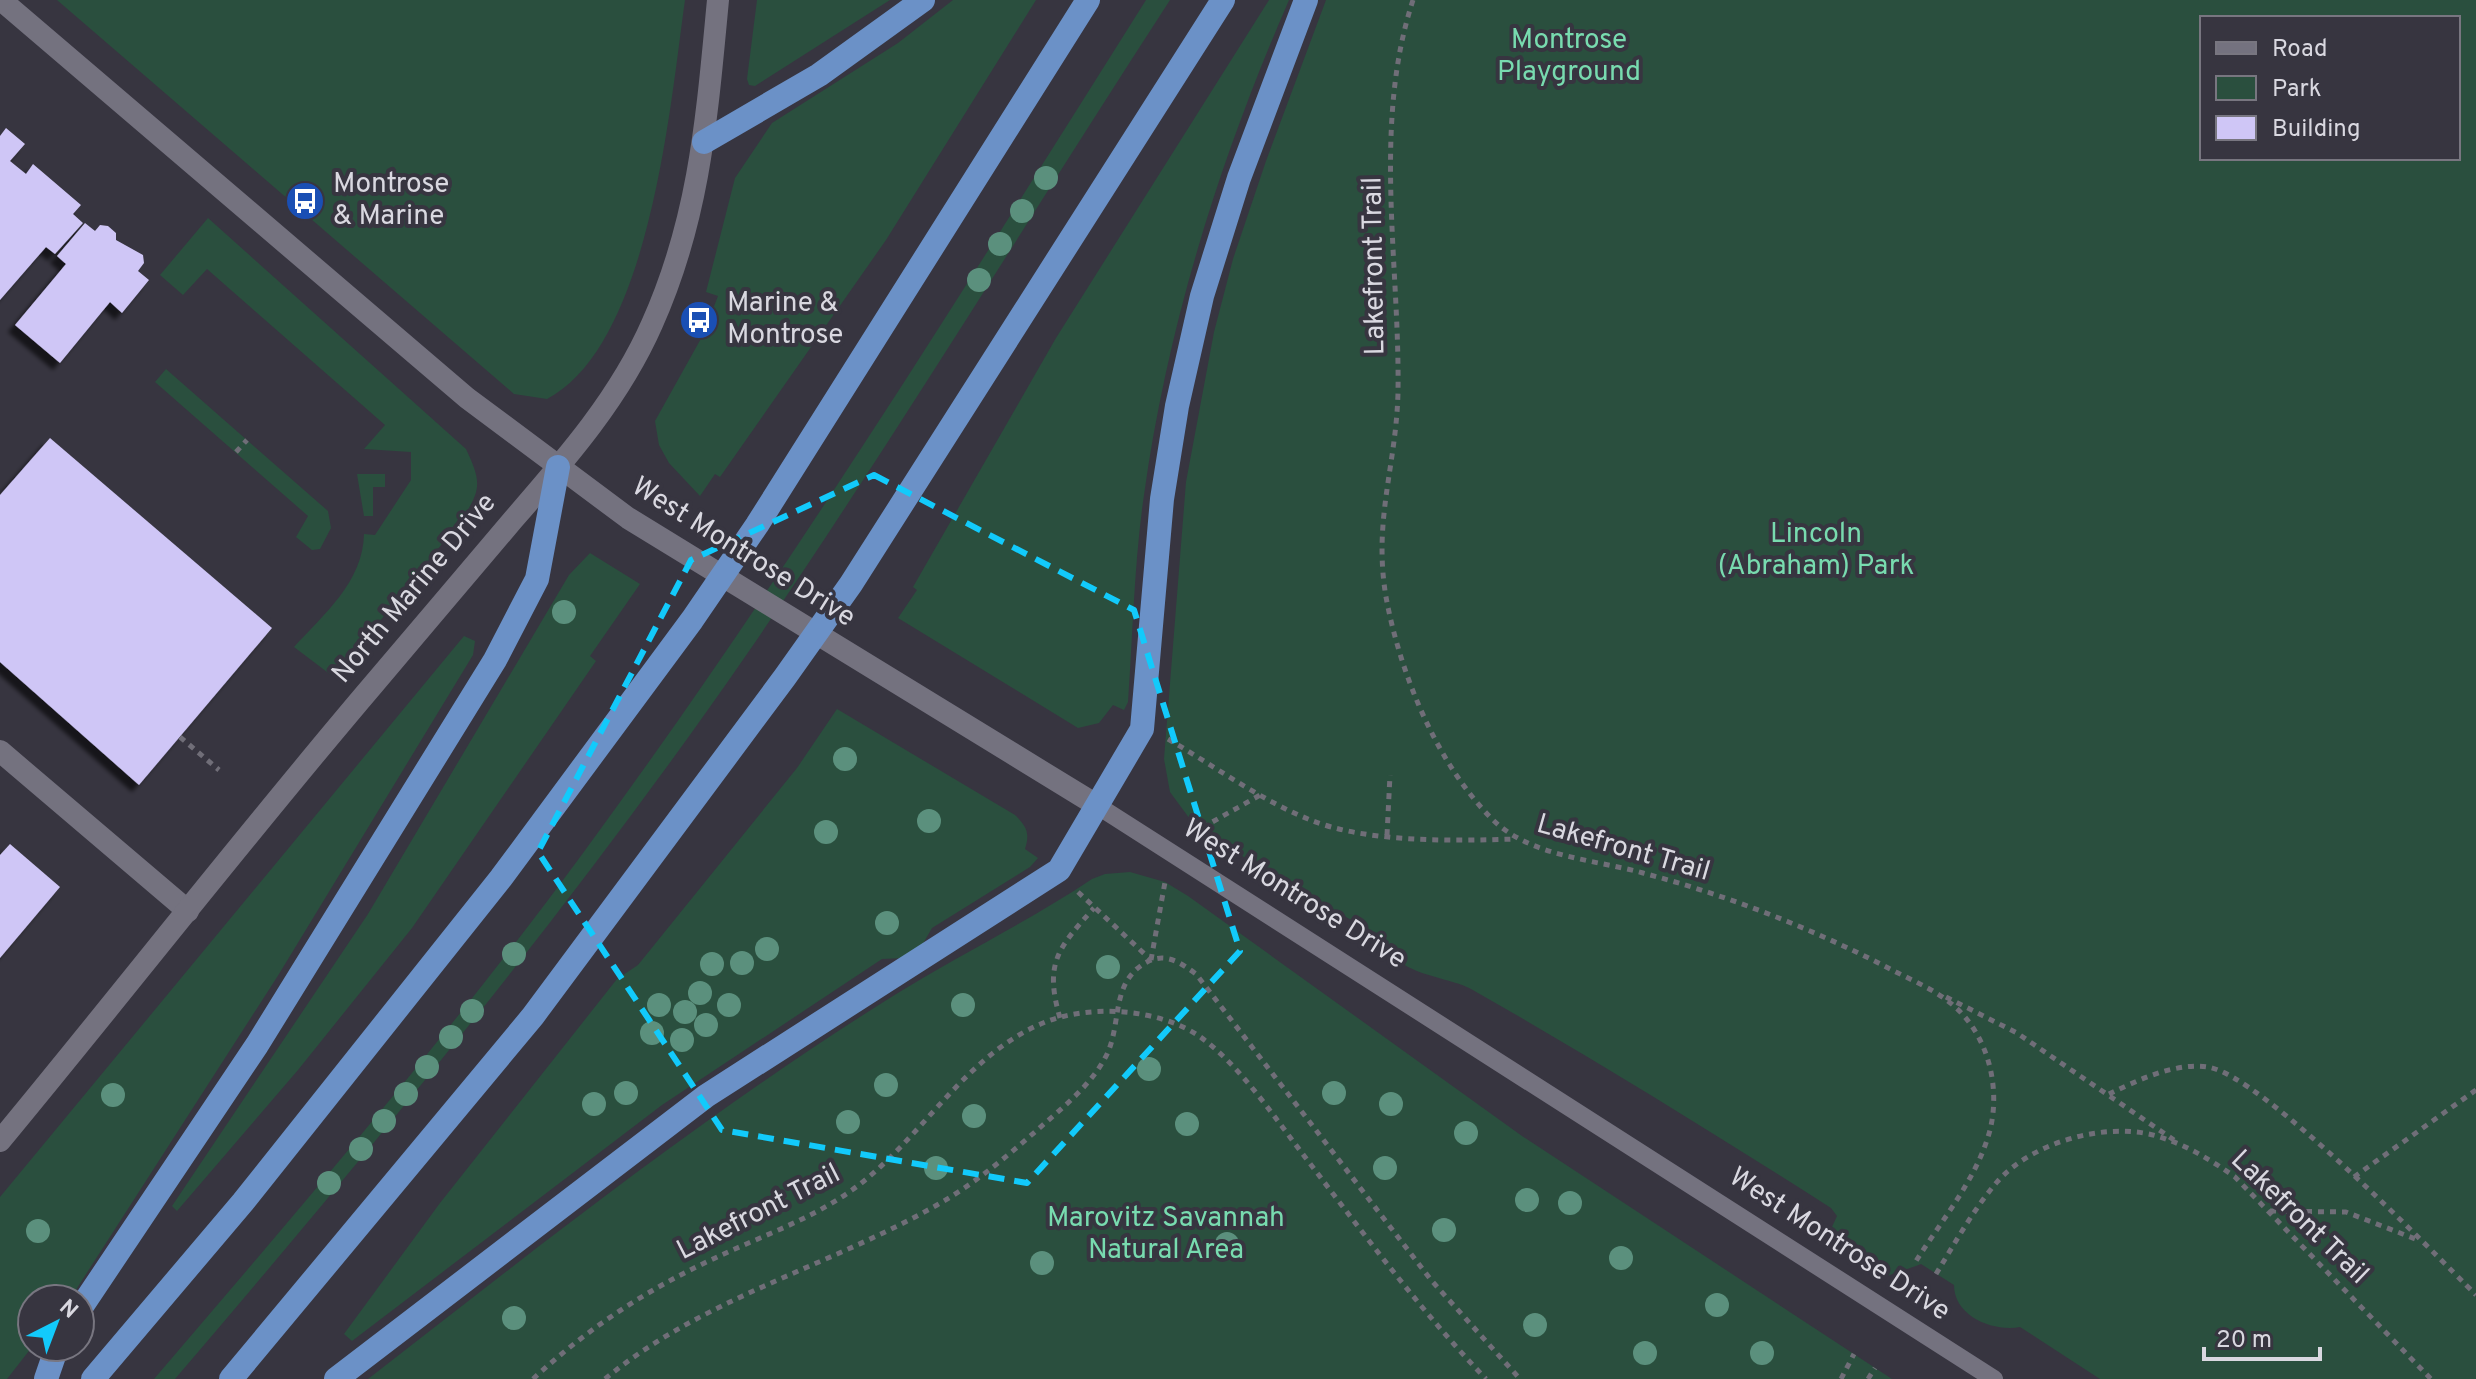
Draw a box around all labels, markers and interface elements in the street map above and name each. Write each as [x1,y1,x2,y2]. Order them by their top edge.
legend [2200,16,2460,160]
park label: Montrose Playground [1497,23,1641,91]
text: Road [2272,35,2328,65]
text: Park [2272,75,2322,105]
text: Building [2272,115,2361,145]
place label: Montrose & Marine [333,167,449,235]
street label: Lakefront Trail [1355,176,1395,356]
bus stop icon: Montrose & Marine [284,180,326,222]
place label: Marine & Montrose [727,286,843,354]
bus stop icon: Marine & Montrose [678,299,720,341]
street label: West Montrose Drive [624,470,862,636]
street label: North Marine Drive [325,486,505,692]
park label: Lincoln (Abraham) Park [1718,517,1914,585]
street label: Lakefront Trail [1532,807,1714,891]
street label: West Montrose Drive [1175,812,1413,978]
street label: Lakefront Trail [2222,1143,2376,1293]
street label: Lakefront Trail [671,1156,847,1270]
street label: West Montrose Drive [1721,1160,1957,1330]
park label: Marovitz Savannah Natural Area [1047,1201,1285,1269]
north arrow [16,1283,96,1363]
text: N [53,1295,83,1325]
scale bar [2204,1311,2320,1361]
text: 20 m [2216,1326,2272,1356]

